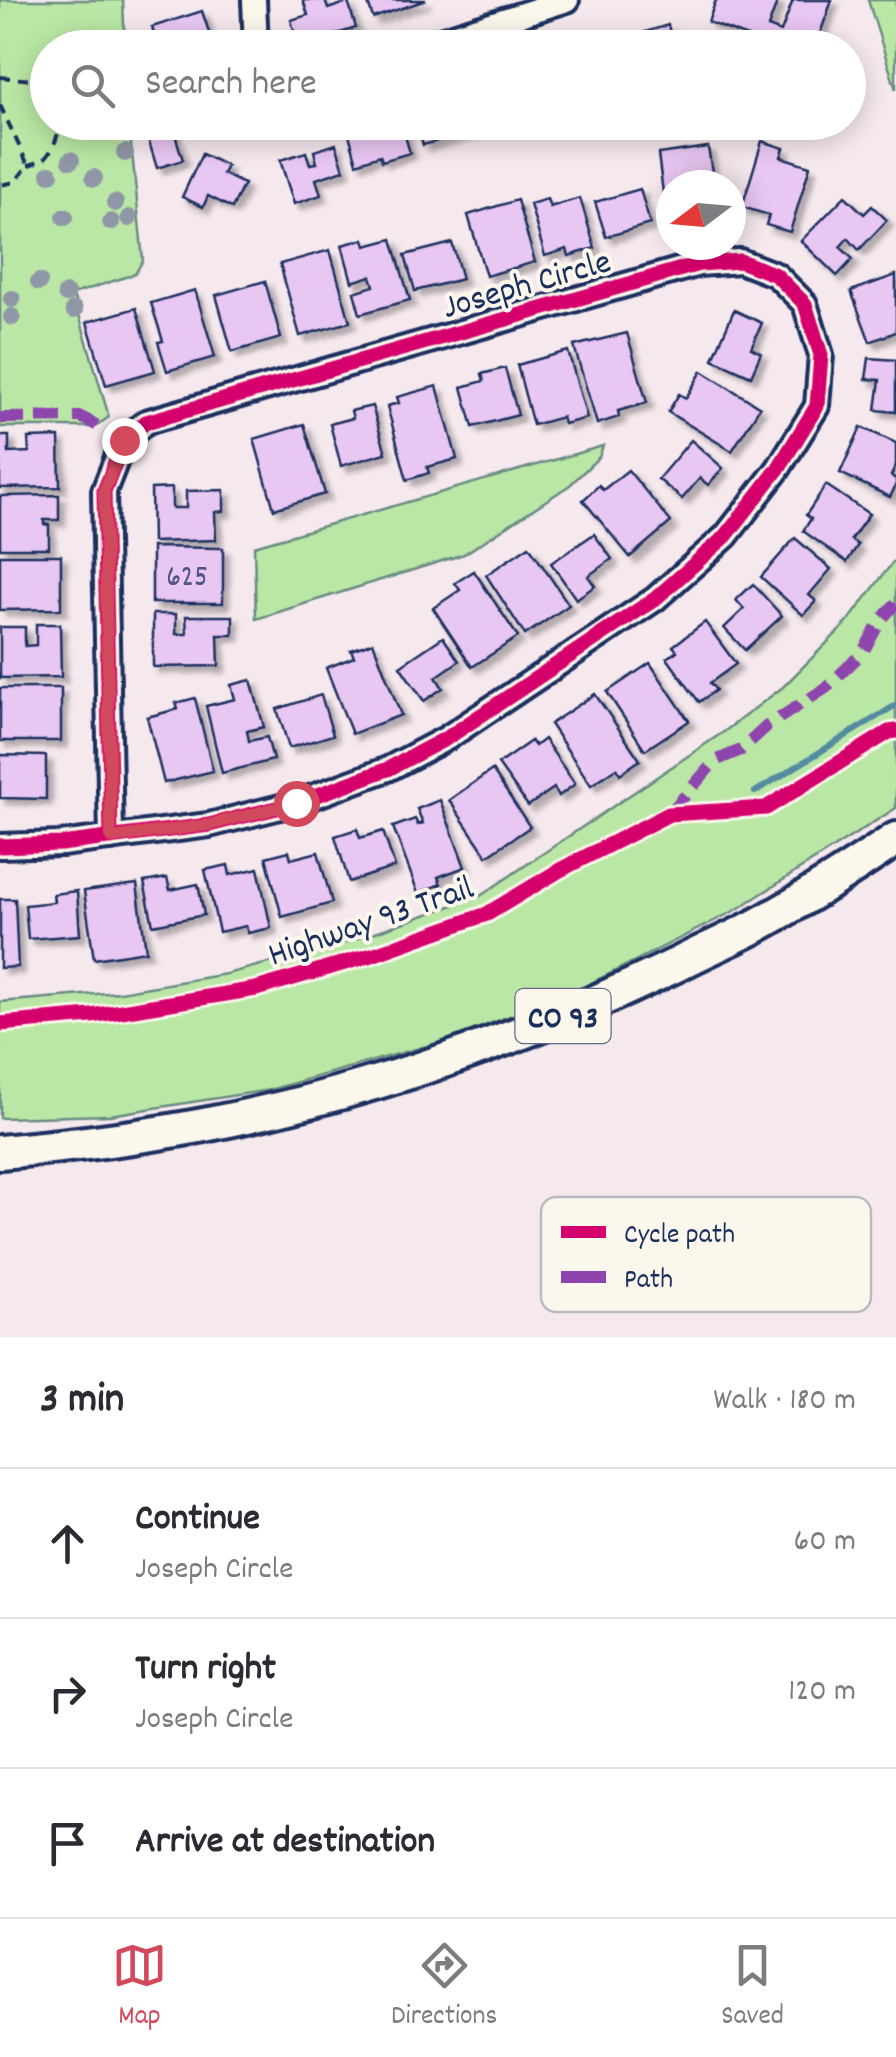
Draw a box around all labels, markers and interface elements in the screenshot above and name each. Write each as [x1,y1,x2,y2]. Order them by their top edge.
search box [30,30,866,140]
icon: search [65,58,120,113]
text: Search here [145,58,317,113]
north arrow [656,170,746,260]
street label: Joseph Circle [437,239,617,335]
route end [102,418,148,464]
house number: 625 [166,558,208,601]
route start [274,781,320,827]
street label: Highway 93 Trail [262,865,481,982]
road number: CO 93 [516,989,610,1043]
legend [541,1197,871,1312]
text: Cycle path [624,1217,735,1257]
text: Path [624,1262,673,1302]
text: 3 min [40,1372,124,1432]
text: Walk · 180 m [713,1379,856,1425]
text: Continue [135,1493,260,1548]
icon: ahead [40,1516,95,1571]
text: 60 m [794,1520,856,1566]
text: Joseph Circle [135,1548,293,1594]
text: Turn right [135,1643,276,1698]
icon: right [40,1666,95,1721]
text: 120 m [788,1670,856,1716]
text: Joseph Circle [135,1698,293,1744]
icon: arrive [40,1816,95,1871]
text: Arrive at destination [135,1816,435,1871]
tab: Map [112,1938,167,2038]
tab: Directions [391,1938,497,2038]
tab: Saved [721,1938,784,2038]

